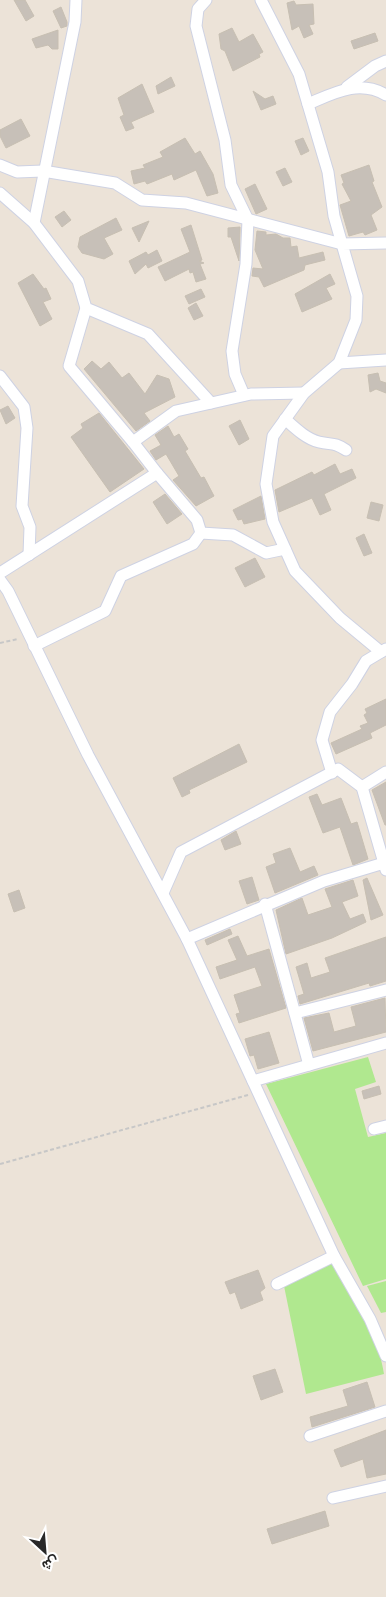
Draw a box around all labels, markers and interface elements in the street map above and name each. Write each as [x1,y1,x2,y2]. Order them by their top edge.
north arrow [20,1527,70,1577]
text: ش [39,1552,62,1576]

